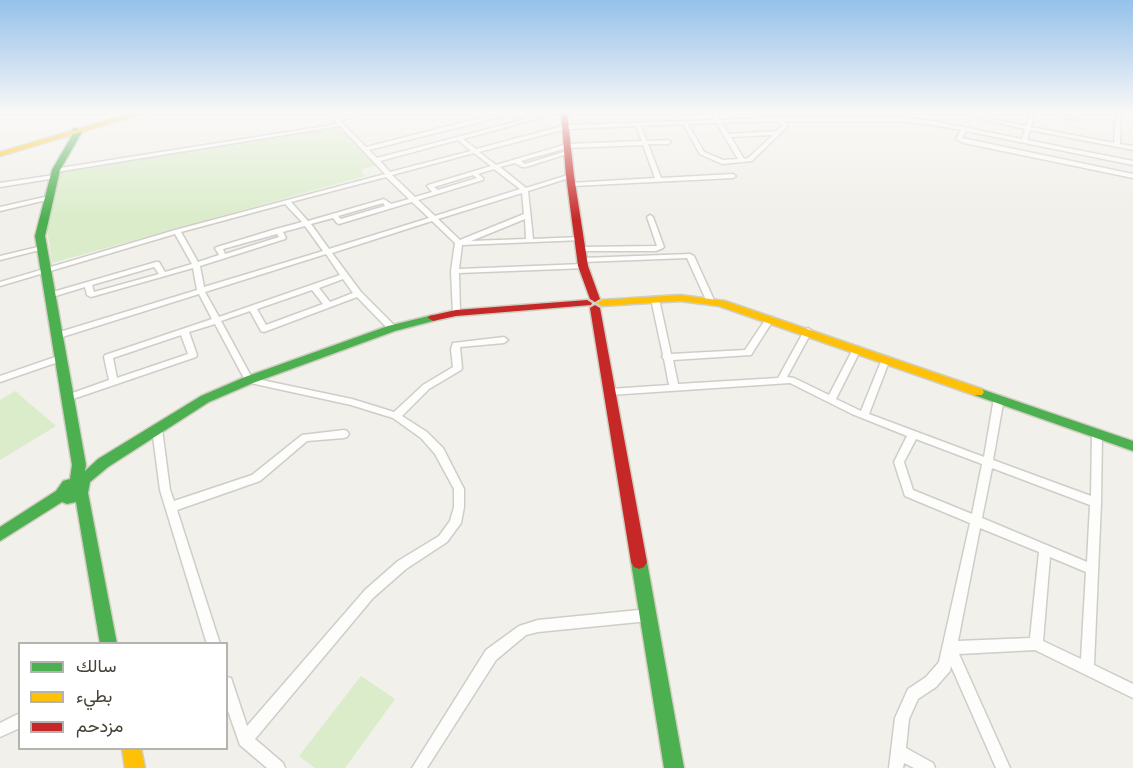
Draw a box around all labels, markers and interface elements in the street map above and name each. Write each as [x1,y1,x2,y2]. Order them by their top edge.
legend [18,642,228,750]
text: سالك [76,653,116,678]
text: بطيء [76,683,112,708]
text: مزدحم [76,713,123,738]

